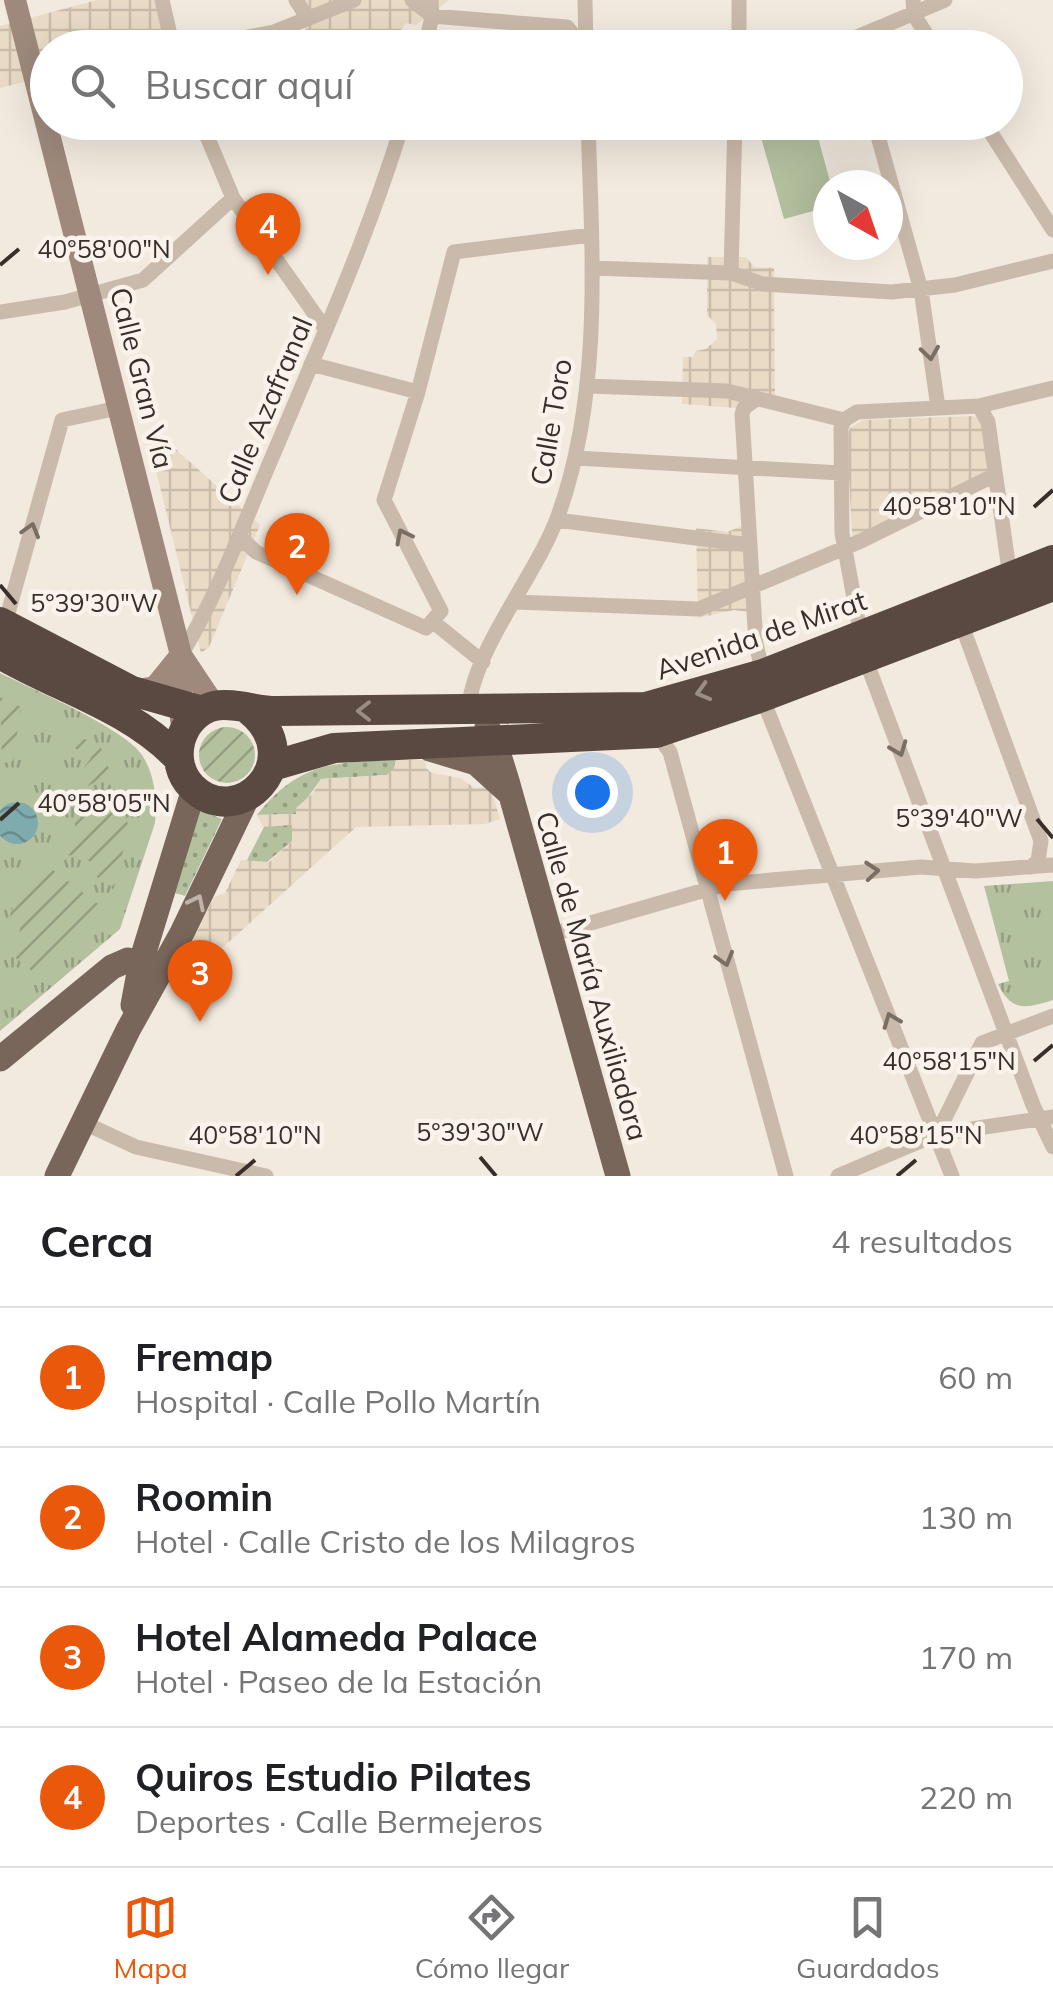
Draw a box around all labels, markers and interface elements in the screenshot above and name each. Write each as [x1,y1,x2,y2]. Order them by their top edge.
search box [30,30,1023,140]
icon: search [65,58,120,113]
text: Buscar aquí [145,61,353,109]
north arrow [813,170,903,260]
pin: 4 [236,192,300,275]
text: 40°58'00"N [37,233,171,264]
street label: Calle Gran Vía [103,284,182,472]
street label: Calle Azafranal [209,311,320,508]
one-way arrow [919,344,940,361]
street label: Calle Toro [522,356,579,488]
text: 40°58'10"N [882,490,1016,521]
pin: 2 [264,512,330,595]
one-way arrow [19,522,40,539]
one-way arrow [396,528,415,546]
street label: Avenida de Mirat [651,582,871,687]
text: 5°39'30"W [30,587,158,618]
one-way arrow [695,680,712,701]
one-way arrow [355,700,370,722]
one-way arrow [888,740,908,757]
your location [567,767,618,818]
text: 40°58'05"N [37,787,171,818]
text: 5°39'40"W [895,802,1023,833]
street label: Calle de María Auxiliadora [529,807,656,1144]
pin: 1 [692,818,758,901]
one-way arrow [865,861,881,883]
one-way arrow [185,895,205,913]
pin: 3 [168,940,232,1022]
one-way arrow [714,950,735,967]
one-way arrow [883,1012,903,1030]
text: 40°58'15"N [882,1045,1016,1076]
text: 5°39'30"W [416,1116,544,1147]
text: 40°58'10"N [188,1119,322,1150]
text: 40°58'15"N [849,1119,983,1150]
text: Cerca [40,1215,154,1268]
text: 4 resultados [831,1221,1013,1261]
text: Fremap [135,1333,273,1381]
text: 1 [63,1357,82,1397]
text: 60 m [938,1357,1013,1397]
text: Hospital · Calle Pollo Martín [135,1381,541,1421]
text: Roomin [135,1473,273,1521]
text: 2 [63,1497,82,1537]
text: 130 m [919,1497,1013,1537]
text: Hotel · Calle Cristo de los Milagros [135,1521,636,1561]
text: Hotel Alameda Palace [135,1613,538,1661]
text: 3 [63,1637,82,1677]
text: 170 m [919,1637,1013,1677]
text: Hotel · Paseo de la Estación [135,1661,542,1701]
text: Quiros Estudio Pilates [135,1753,532,1801]
text: 4 [63,1777,82,1817]
text: 220 m [919,1777,1013,1817]
text: Deportes · Calle Bermejeros [135,1801,543,1841]
tab: Mapa [113,1890,188,1985]
tab: Cómo llegar [415,1890,569,1985]
tab: Guardados [796,1890,940,1985]

